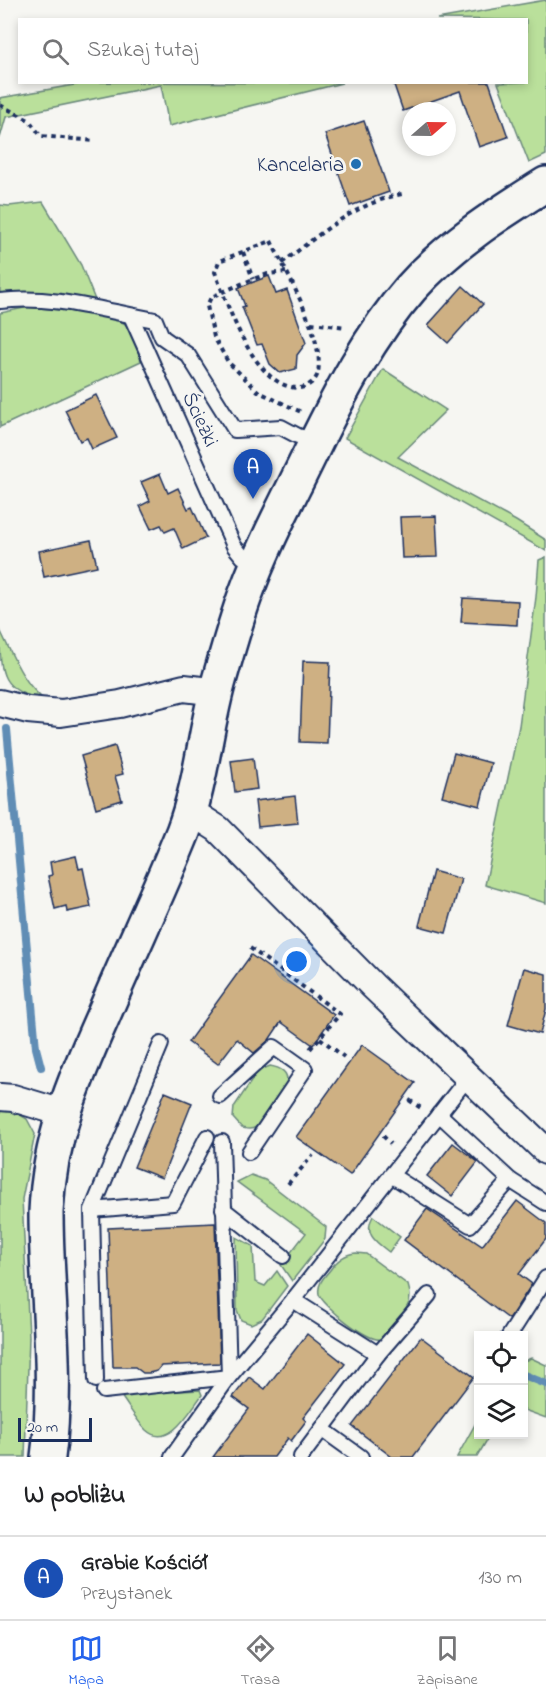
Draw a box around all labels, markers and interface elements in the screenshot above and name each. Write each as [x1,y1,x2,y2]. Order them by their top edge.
search box [18,18,528,84]
icon: search [39,35,72,68]
text: Szukaj tutaj [87,35,198,67]
north arrow [402,102,456,156]
place label: Kancelaria [257,151,344,181]
marker: Kancelaria [349,157,363,171]
street label: Ścieżki [173,387,225,452]
pin: A [234,450,272,499]
your location [282,947,311,976]
map controls [474,1331,528,1439]
button: locate [474,1331,528,1385]
button: layers [474,1385,528,1439]
scale bar [18,1415,92,1442]
text: 20 m [27,1416,58,1440]
text: W pobliżu [24,1477,125,1515]
text: Grabie Kościół [81,1548,207,1580]
text: A [37,1564,50,1593]
text: 130 m [478,1564,522,1593]
text: Przystanek [81,1580,172,1609]
tab: Mapa [68,1632,104,1692]
tab: Trasa [240,1632,280,1692]
tab: Zapisane [417,1632,478,1692]

